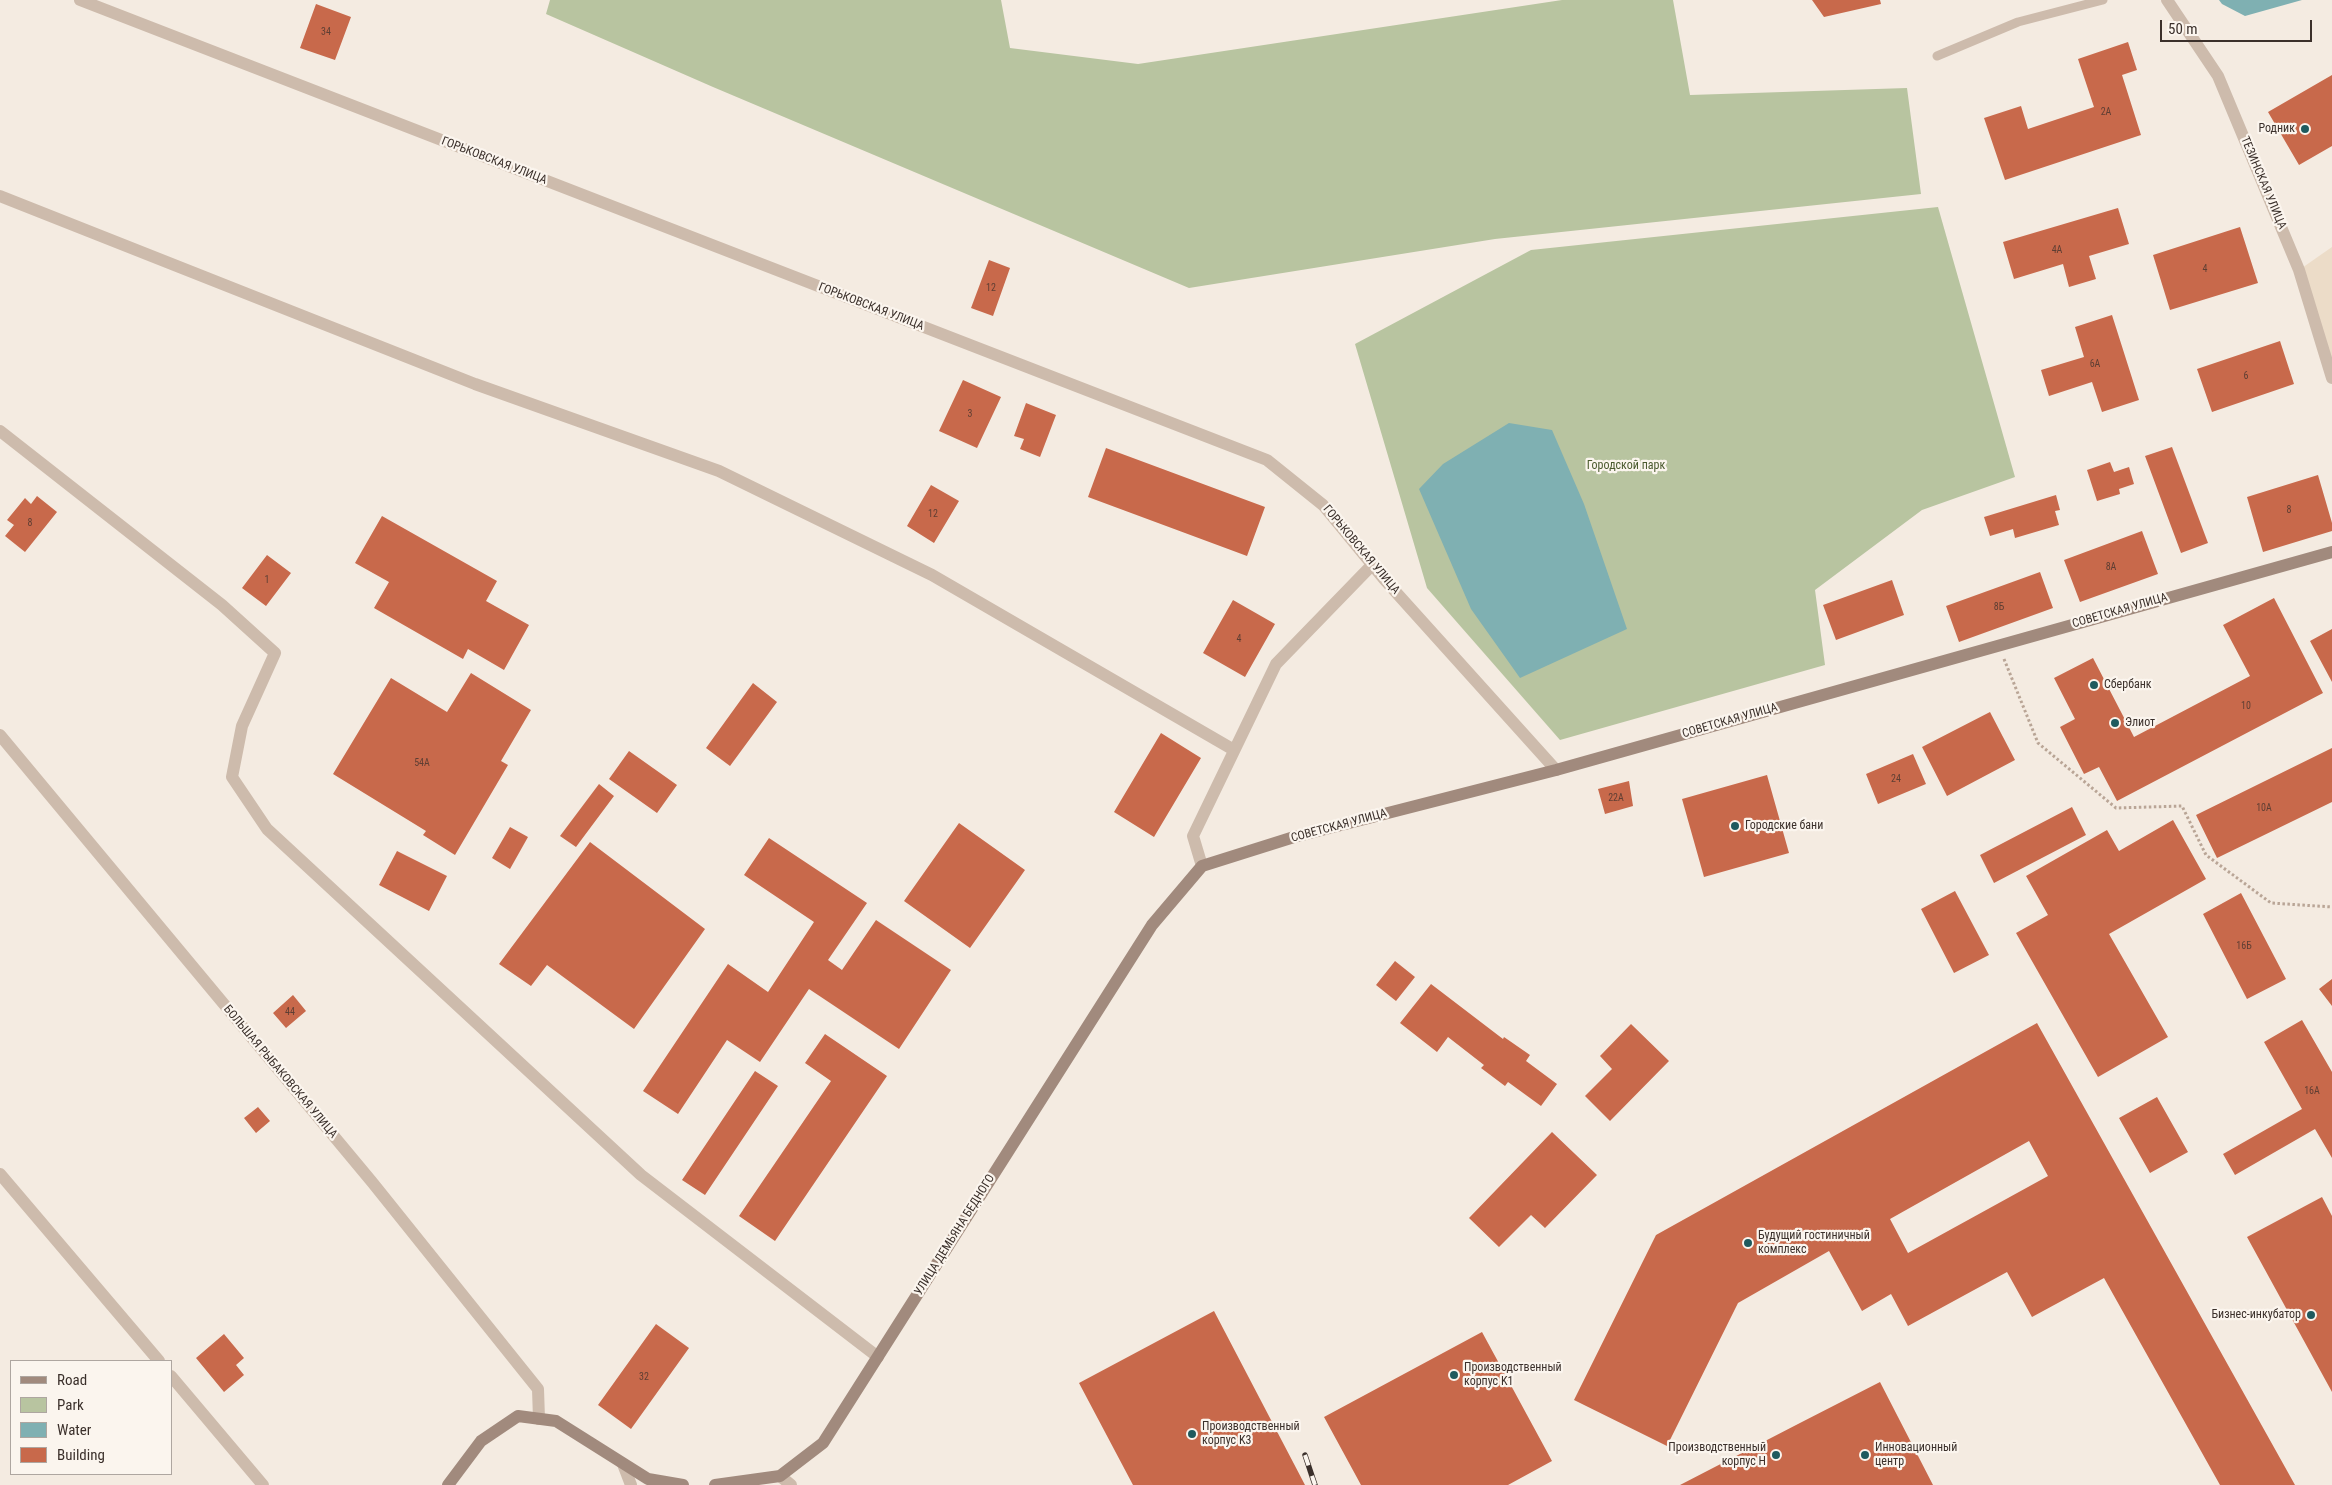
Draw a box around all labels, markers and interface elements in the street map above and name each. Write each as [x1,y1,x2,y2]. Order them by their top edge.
scale bar [2162,10,2314,42]
text: 50 m [2168,20,2198,38]
house number: 34 [321,26,331,38]
house number: 2А [2101,106,2111,118]
place label: Родник [2258,122,2295,136]
marker: Родник [2299,123,2311,135]
street label: ГОРЬКОВСКАЯ УЛИЦА [439,134,549,188]
street label: ТЕЗИНСКАЯ УЛИЦА [2237,135,2289,231]
house number: 4А [2052,244,2062,256]
house number: 4 [2203,263,2207,275]
street label: ГОРЬКОВСКАЯ УЛИЦА [816,280,926,334]
house number: 12 [986,282,996,294]
house number: 6А [2090,358,2100,370]
house number: 6 [2244,370,2248,382]
house number: 3 [968,408,972,420]
park label: Городской парк [1587,459,1665,473]
street label: ГОРЬКОВСКАЯ УЛИЦА [1319,502,1403,598]
house number: 8 [2287,504,2291,516]
house number: 12 [928,508,938,520]
house number: 8 [28,517,32,529]
house number: 8А [2106,561,2116,573]
house number: 1 [265,574,269,586]
street label: СОВЕТСКАЯ УЛИЦА [2071,591,2169,631]
house number: 8Б [1994,601,2004,613]
house number: 4 [1237,633,1241,645]
place label: Сбербанк [2104,678,2152,692]
marker: Сбербанк [2088,679,2100,691]
house number: 10 [2241,700,2251,712]
street label: СОВЕТСКАЯ УЛИЦА [1681,701,1779,741]
place label: Элиот [2125,716,2155,730]
marker: Элиот [2109,717,2121,729]
house number: 54А [414,757,430,769]
house number: 24 [1891,773,1901,785]
house number: 22А [1608,792,1624,804]
house number: 10А [2256,802,2272,814]
street label: СОВЕТСКАЯ УЛИЦА [1290,806,1388,846]
place label: Городские бани [1745,819,1823,833]
marker: Городские бани [1729,820,1741,832]
house number: 16Б [2236,940,2252,952]
street label: БОЛЬШАЯ РЫБАКОВСКАЯ УЛИЦА [220,1003,340,1141]
house number: 44 [285,1006,295,1018]
house number: 16А [2304,1085,2320,1097]
street label: УЛИЦА ДЕМЬЯНА БЕДНОГО [912,1172,998,1298]
place label: Будущий гостиничный комплекс [1758,1229,1870,1257]
marker: Будущий гостиничный комплекс [1742,1237,1754,1249]
place label: Бизнес-инкубатор [2211,1308,2301,1322]
marker: Бизнес-инкубатор [2305,1309,2317,1321]
legend [10,1360,172,1475]
place label: Производственный корпус K1 [1464,1361,1562,1389]
marker: Производственный корпус K1 [1448,1369,1460,1381]
text: Road [57,1371,87,1389]
house number: 32 [639,1371,649,1383]
text: Park [57,1396,84,1414]
place label: Производственный корпус K3 [1202,1420,1300,1448]
text: Water [57,1421,91,1439]
marker: Производственный корпус K3 [1186,1428,1198,1440]
place label: Производственный корпус H [1668,1441,1766,1469]
place label: Инновационный центр [1875,1441,1957,1469]
text: Building [57,1446,105,1464]
marker: Производственный корпус H [1770,1449,1782,1461]
marker: Инновационный центр [1859,1449,1871,1461]

